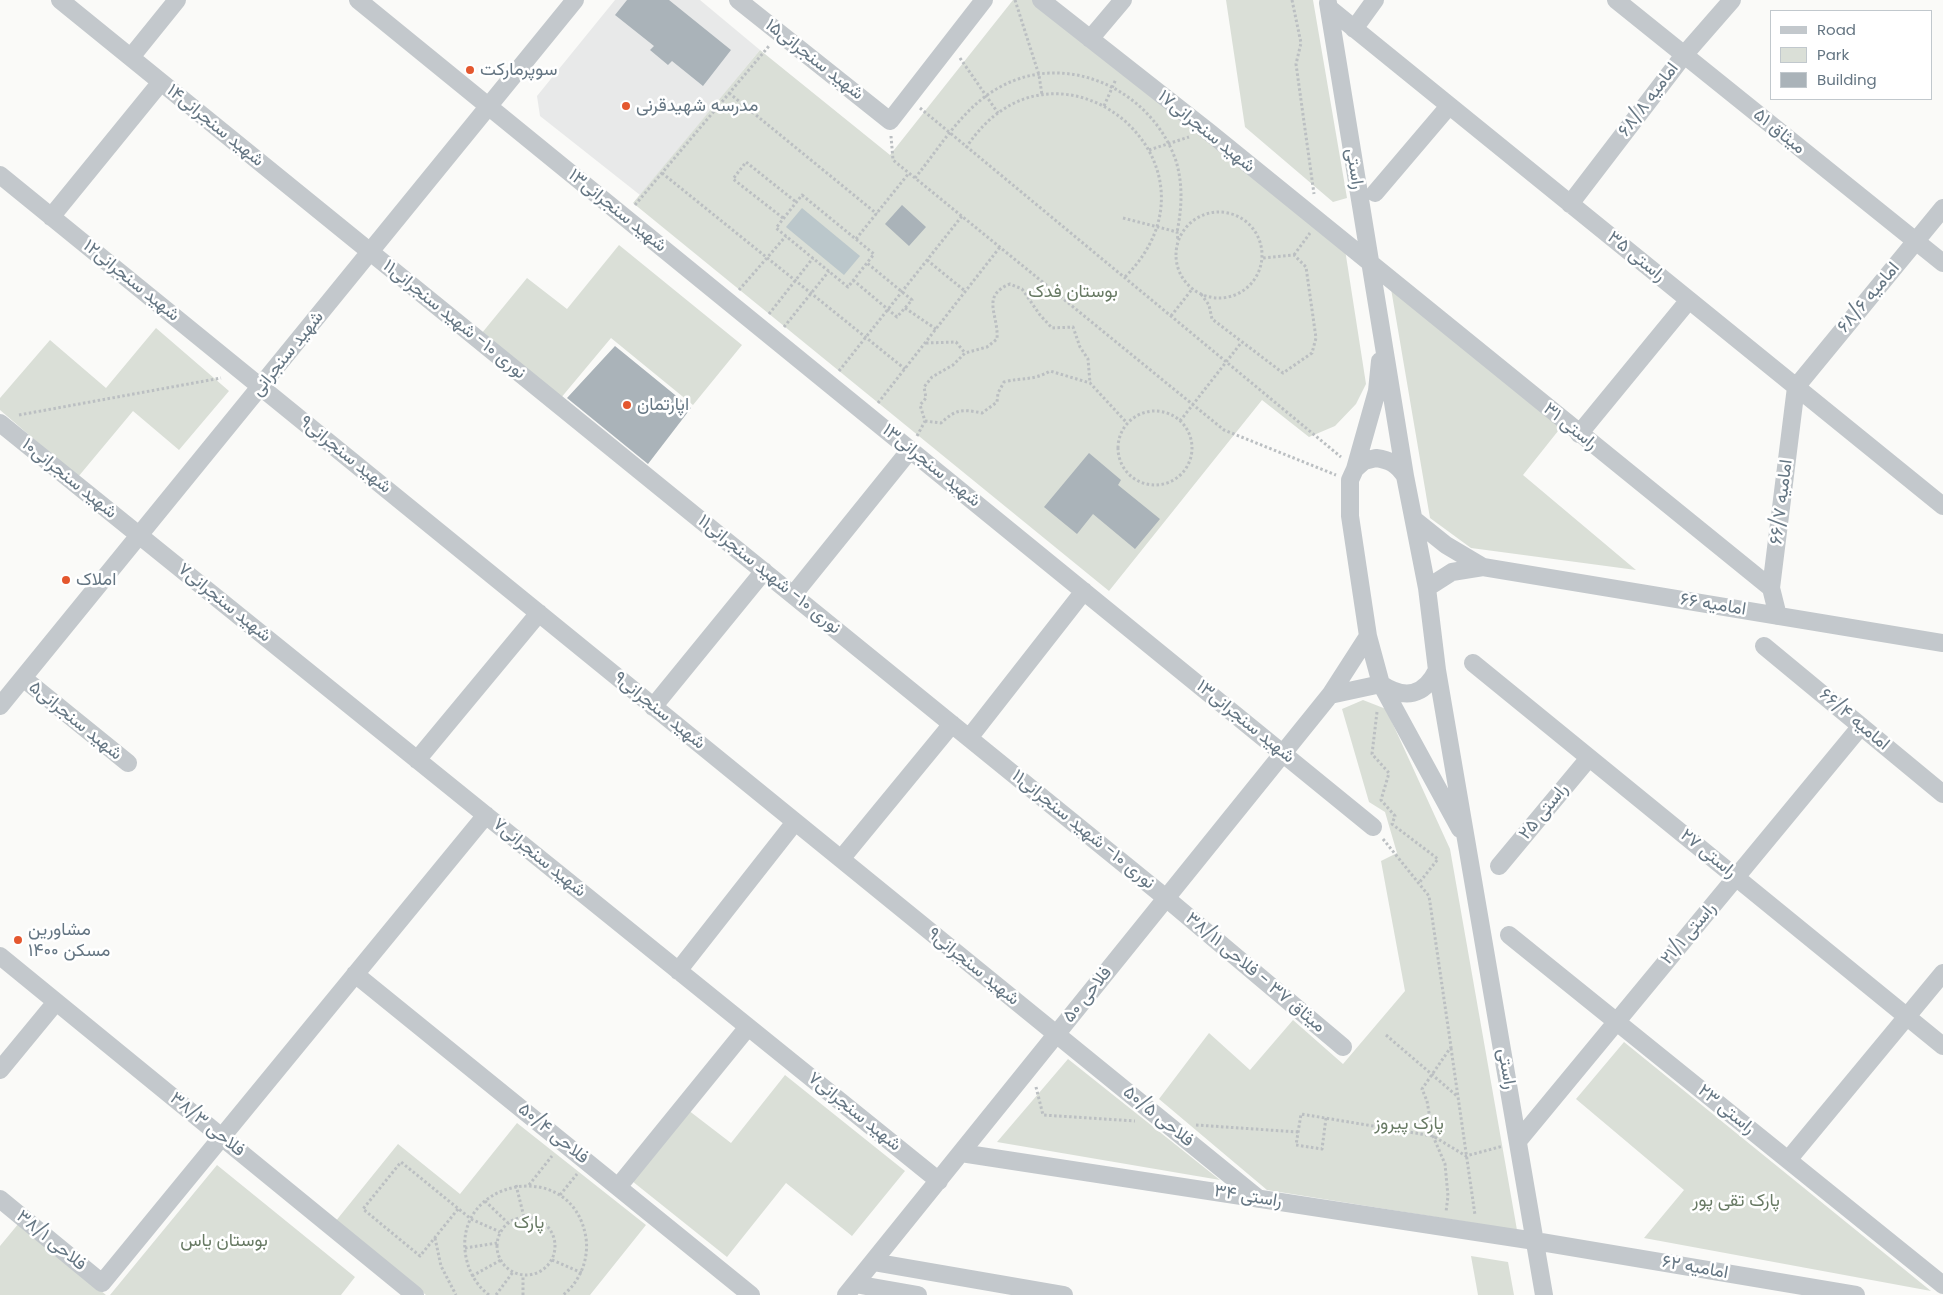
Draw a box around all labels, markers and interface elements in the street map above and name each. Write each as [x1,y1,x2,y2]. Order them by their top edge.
legend [1770,10,1933,100]
street label: شهید سنجرانی۱۵ [760,15,868,105]
text: Road [1817,19,1856,40]
text: Park [1817,44,1849,65]
place label: سوپرمارکت [480,59,557,81]
street label: امامیه ۶۸/۸ [1614,59,1684,141]
marker: سوپرمارکت [464,64,476,76]
text: Building [1817,69,1877,90]
street label: شهید سنجرانی۱۴ [162,80,268,172]
street label: شهید سنجرانی۱۷ [1153,86,1259,178]
place label: مدرسه شهیدقرنی [636,95,758,117]
marker: مدرسه شهیدقرنی [620,100,632,112]
street label: میثاق ۵۱ [1749,104,1809,160]
street label: راستی [1340,147,1368,191]
street label: شهید سنجرانی۱۳ [563,165,671,257]
street label: راستی ۳۵ [1603,227,1669,287]
street label: شهید سنجرانی۱۲ [78,236,184,326]
street label: نوری ۱۰- شهید سنجرانی۱۱ [378,256,530,384]
street label: امامیه ۶۸/۶ [1833,258,1905,338]
park label: بوستان فدک [1028,281,1118,303]
street label: شهید سنجرانی [247,307,329,401]
place label: اپارتمان [637,394,689,416]
marker: اپارتمان [621,399,633,411]
street label: راستی ۳۱ [1539,399,1601,455]
street label: شهید سنجرانی۹ [295,411,395,499]
street label: شهید سنجرانی۱۳ [877,420,985,512]
street label: شهید سنجرانی۱۰ [17,434,121,524]
street label: امامیه ۶۶/۷ [1766,458,1798,546]
street label: نوری ۱۰- شهید سنجرانی۱۱ [693,511,845,639]
street label: شهید سنجرانی۷ [173,559,275,647]
place label: املاک [76,569,116,591]
marker: املاک [60,574,72,586]
street label: امامیه ۶۶ [1679,589,1747,621]
street label: شهید سنجرانی۹ [609,667,709,755]
street label: شهید سنجرانی۱۳ [1191,676,1299,768]
street label: شهید سنجرانی۵ [24,677,126,765]
street label: امامیه ۶۶/۴ [1814,684,1894,756]
street label: نوری ۱۰- شهید سنجرانی۱۱ [1007,766,1159,894]
street label: راستی ۲۵ [1515,779,1573,845]
street label: شهید سنجرانی۷ [488,814,590,902]
street label: راستی ۲۷ [1675,825,1741,883]
street label: راستی ۲۱/۱ [1657,898,1721,970]
street label: میثاق ۳۷ - فلاحی ۳۸/۱۱ [1181,908,1329,1038]
place label: مشاورین مسکن ۱۴۰۰ [28,919,110,962]
street label: شهید سنجرانی۹ [923,923,1023,1011]
marker: مشاورین مسکن ۱۴۰۰ [12,934,24,946]
street label: فلاحی ۵۰ [1059,963,1117,1027]
street label: راستی [1492,1047,1520,1091]
street label: شهید سنجرانی۷ [803,1068,905,1156]
street label: راستی ۲۳ [1693,1080,1759,1140]
street label: فلاحی ۵۰/۵ [1118,1082,1198,1152]
street label: فلاحی ۳۸/۳ [165,1088,249,1162]
street label: فلاحی ۵۰/۴ [513,1099,593,1169]
park label: پارک پیروز [1374,1113,1444,1135]
street label: راستی ۳۴ [1213,1181,1283,1213]
park label: پارک تقی پور [1692,1190,1780,1212]
street label: فلاحی ۳۸/۱ [12,1206,90,1276]
park label: پارک [514,1212,544,1234]
park label: بوستان یاس [180,1230,268,1252]
street label: امامیه ۶۲ [1660,1252,1730,1284]

